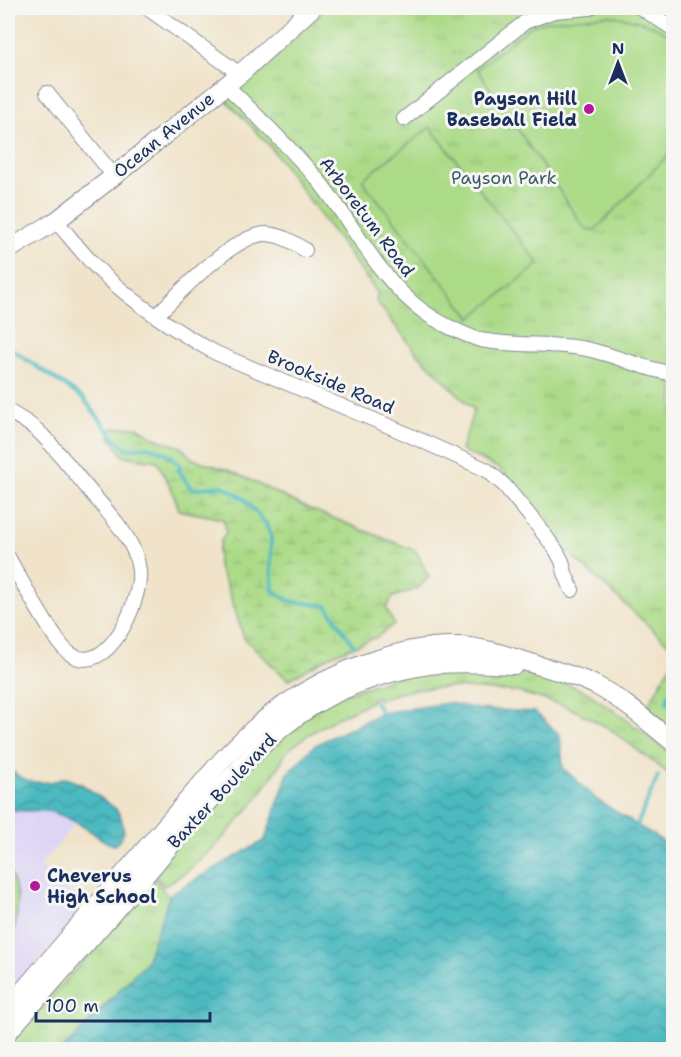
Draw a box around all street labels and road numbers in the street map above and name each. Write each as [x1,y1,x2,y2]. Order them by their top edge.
street label: Ocean Avenue [108,87,220,183]
street label: Arboretum Road [314,152,420,282]
street label: Brookside Road [264,344,398,420]
street label: Baxter Boulevard [162,728,282,854]

